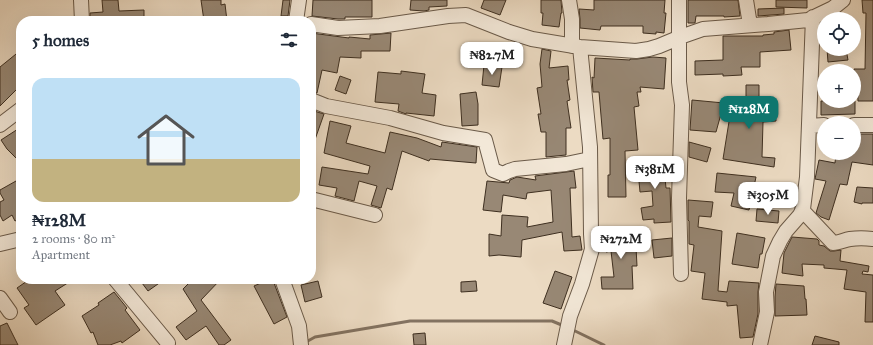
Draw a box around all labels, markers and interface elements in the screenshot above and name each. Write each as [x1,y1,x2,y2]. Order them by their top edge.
map controls [817,12,861,160]
button: locate [817,12,861,56]
icon: filters [278,29,300,51]
text: 5 homes [32,30,89,51]
pin: ₦82.7M [459,42,525,76]
text: ₦82.7M [469,47,515,63]
button: + [817,64,861,108]
pin: ₦128M [721,96,777,130]
text: ₦128M [728,101,770,117]
icon: home [130,104,202,176]
button: − [817,116,861,160]
pin: ₦381M [627,156,683,190]
text: ₦381M [635,161,675,177]
pin: ₦305M [740,182,796,216]
text: ₦305M [747,187,789,203]
text: ₦128M [32,210,86,231]
pin: ₦272M [593,226,649,260]
text: 2 rooms · 80 m² [32,231,115,247]
text: ₦272M [600,231,642,247]
text: Apartment [32,247,90,263]

